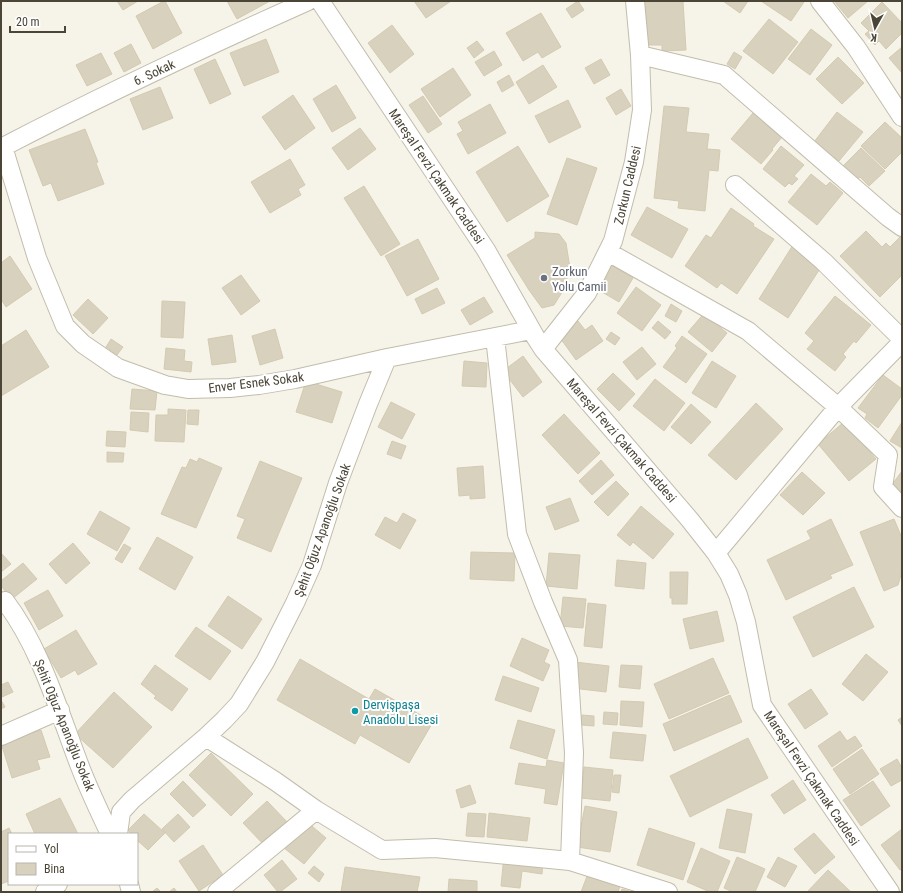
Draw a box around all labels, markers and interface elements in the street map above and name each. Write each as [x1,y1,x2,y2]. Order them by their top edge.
scale bar [10,8,65,34]
north arrow [855,8,895,48]
text: 20 m [16,15,40,29]
text: K [869,30,878,44]
street label: 6. Sokak [131,56,177,89]
street label: Mareşal Fevzi Çakmak Caddesi [386,106,487,247]
street label: Zorkun Caddesi [611,144,644,226]
place label: Zorkun Yolu Camii [552,264,607,294]
marker: Zorkun Yolu Camii [539,273,549,283]
street label: Enver Esnek Sokak [207,369,305,396]
street label: Mareşal Fevzi Çakmak Caddesi [564,375,680,505]
street label: Şehit Oğuz Apanoğlu Sokak [291,461,354,599]
street label: Şehit Oğuz Apanoğlu Sokak [31,657,98,793]
place label: Dervişpaşa Anadolu Lisesi [363,697,438,727]
marker: Dervişpaşa Anadolu Lisesi [350,706,360,716]
street label: Mareşal Fevzi Çakmak Caddesi [761,708,862,849]
legend [8,833,138,885]
text: Yol [44,842,59,856]
text: Bina [44,862,65,876]

